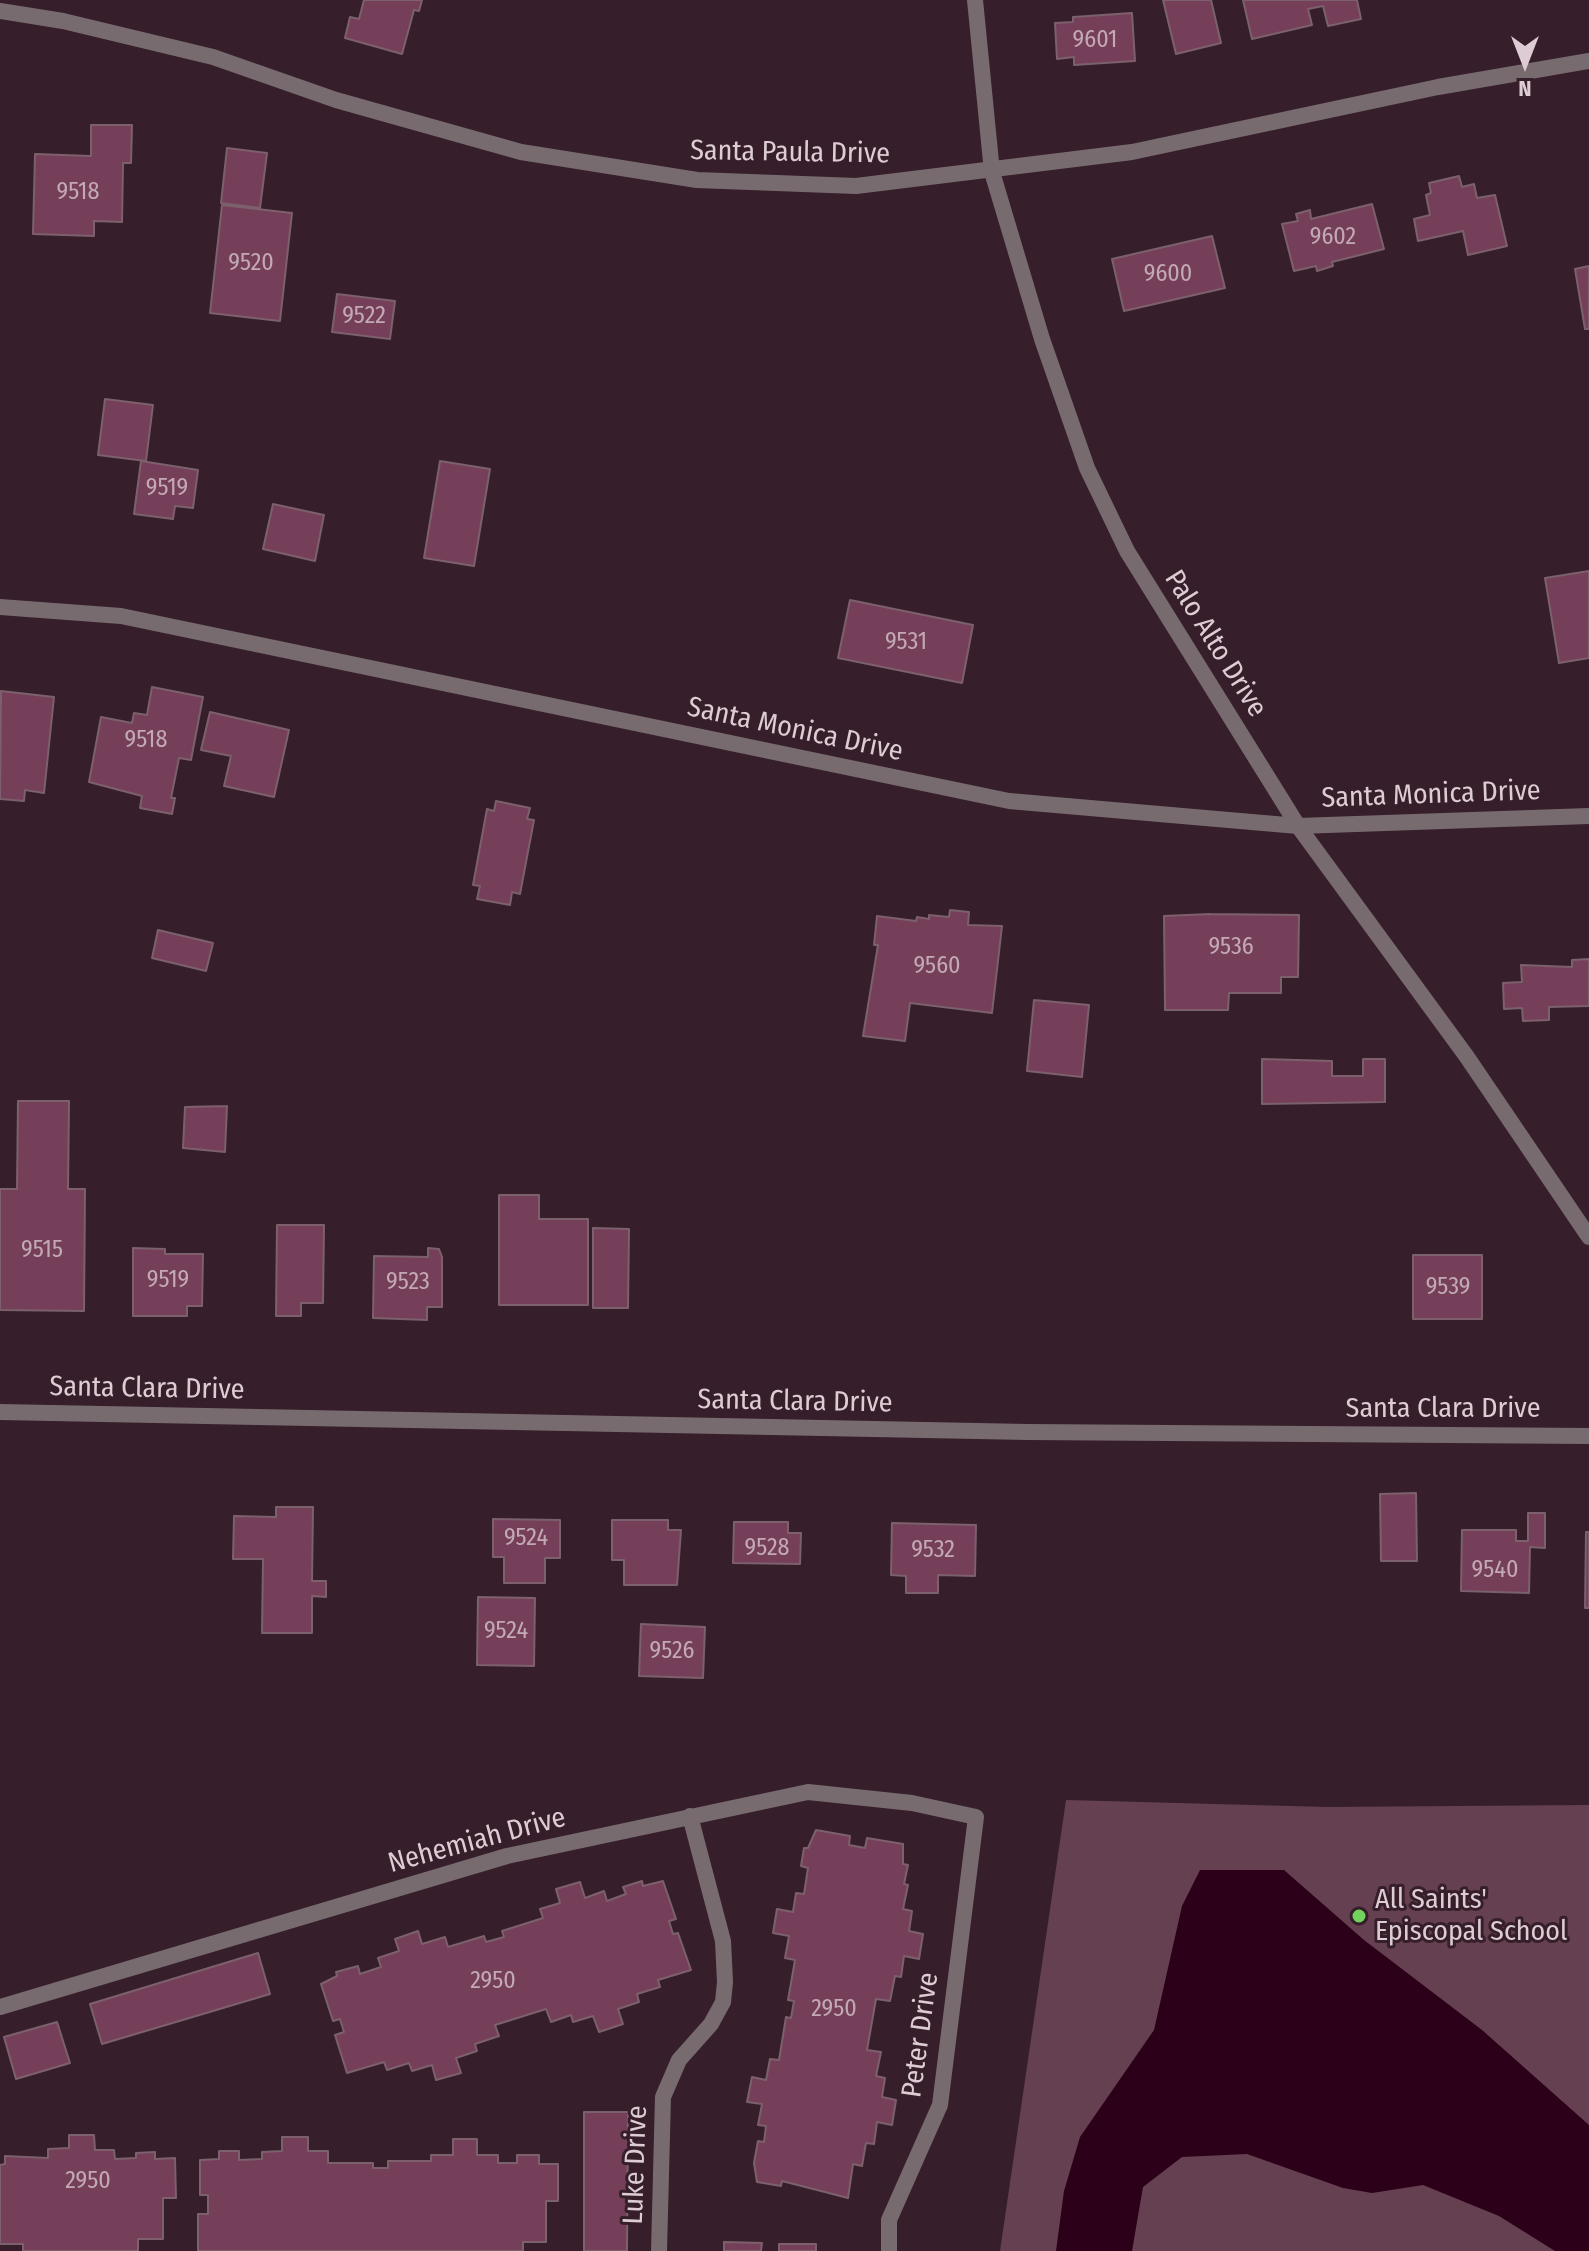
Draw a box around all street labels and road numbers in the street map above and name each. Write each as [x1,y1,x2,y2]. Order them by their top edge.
street label: Santa Paula Drive [690,134,890,172]
street label: Palo Alto Drive [1157,564,1273,724]
street label: Santa Monica Drive [684,691,906,769]
street label: Santa Monica Drive [1321,774,1541,816]
street label: Santa Clara Drive [49,1371,245,1407]
street label: Santa Clara Drive [697,1384,893,1420]
street label: Santa Clara Drive [1345,1392,1541,1426]
street label: Nehemiah Drive [385,1801,569,1881]
street label: Peter Drive [896,1970,946,2100]
street label: Luke Drive [617,2105,655,2225]

